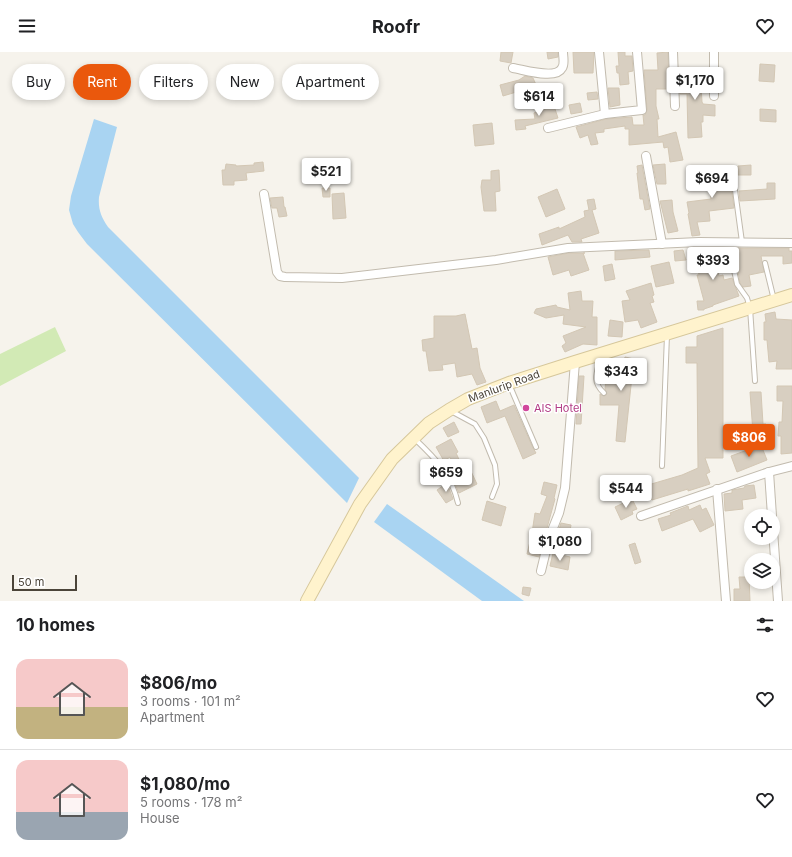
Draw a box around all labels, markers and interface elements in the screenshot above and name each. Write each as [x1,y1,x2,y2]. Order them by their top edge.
icon: menu [16,15,38,37]
icon: heart [754,15,776,37]
text: Roofr [372,16,420,37]
chip: Buy [12,64,65,100]
chip: Rent [73,64,131,100]
chip: Filters [139,64,208,100]
chip: New [216,64,274,100]
chip: Apartment [282,64,379,100]
pin: $1,170 [662,67,728,101]
text: $1,170 [675,72,715,88]
pin: $614 [515,83,563,117]
text: $614 [523,88,555,104]
pin: $521 [302,158,350,192]
text: $521 [311,163,341,179]
pin: $694 [688,165,736,199]
text: $694 [695,170,729,186]
pin: $393 [689,247,737,281]
text: $393 [696,252,730,268]
pin: $343 [597,358,645,392]
text: $343 [604,363,638,379]
street label: Manlurip Road [466,367,542,405]
place label: AIS Hotel [534,401,582,415]
marker: AIS Hotel [521,403,531,413]
pin: $806 [725,424,773,458]
text: $806 [732,429,766,445]
pin: $659 [422,459,470,493]
text: $659 [429,464,463,480]
pin: $544 [602,475,650,509]
text: $544 [609,480,643,496]
map controls [744,509,780,589]
button: locate [744,509,780,545]
pin: $1,080 [527,528,593,562]
text: $1,080 [538,533,582,549]
button: layers [744,553,780,589]
scale bar [12,573,77,592]
text: 50 m [18,575,44,589]
icon: filters [754,614,776,636]
text: 10 homes [16,615,95,635]
text: $806/mo [140,673,217,693]
icon: home [48,675,96,723]
icon: heart [754,688,776,710]
text: 3 rooms · 101 m² [140,693,241,709]
text: Apartment [140,709,205,725]
text: $1,080/mo [140,774,230,794]
icon: home [48,776,96,824]
icon: heart [754,789,776,811]
text: 5 rooms · 178 m² [140,794,242,810]
text: House [140,810,180,826]

